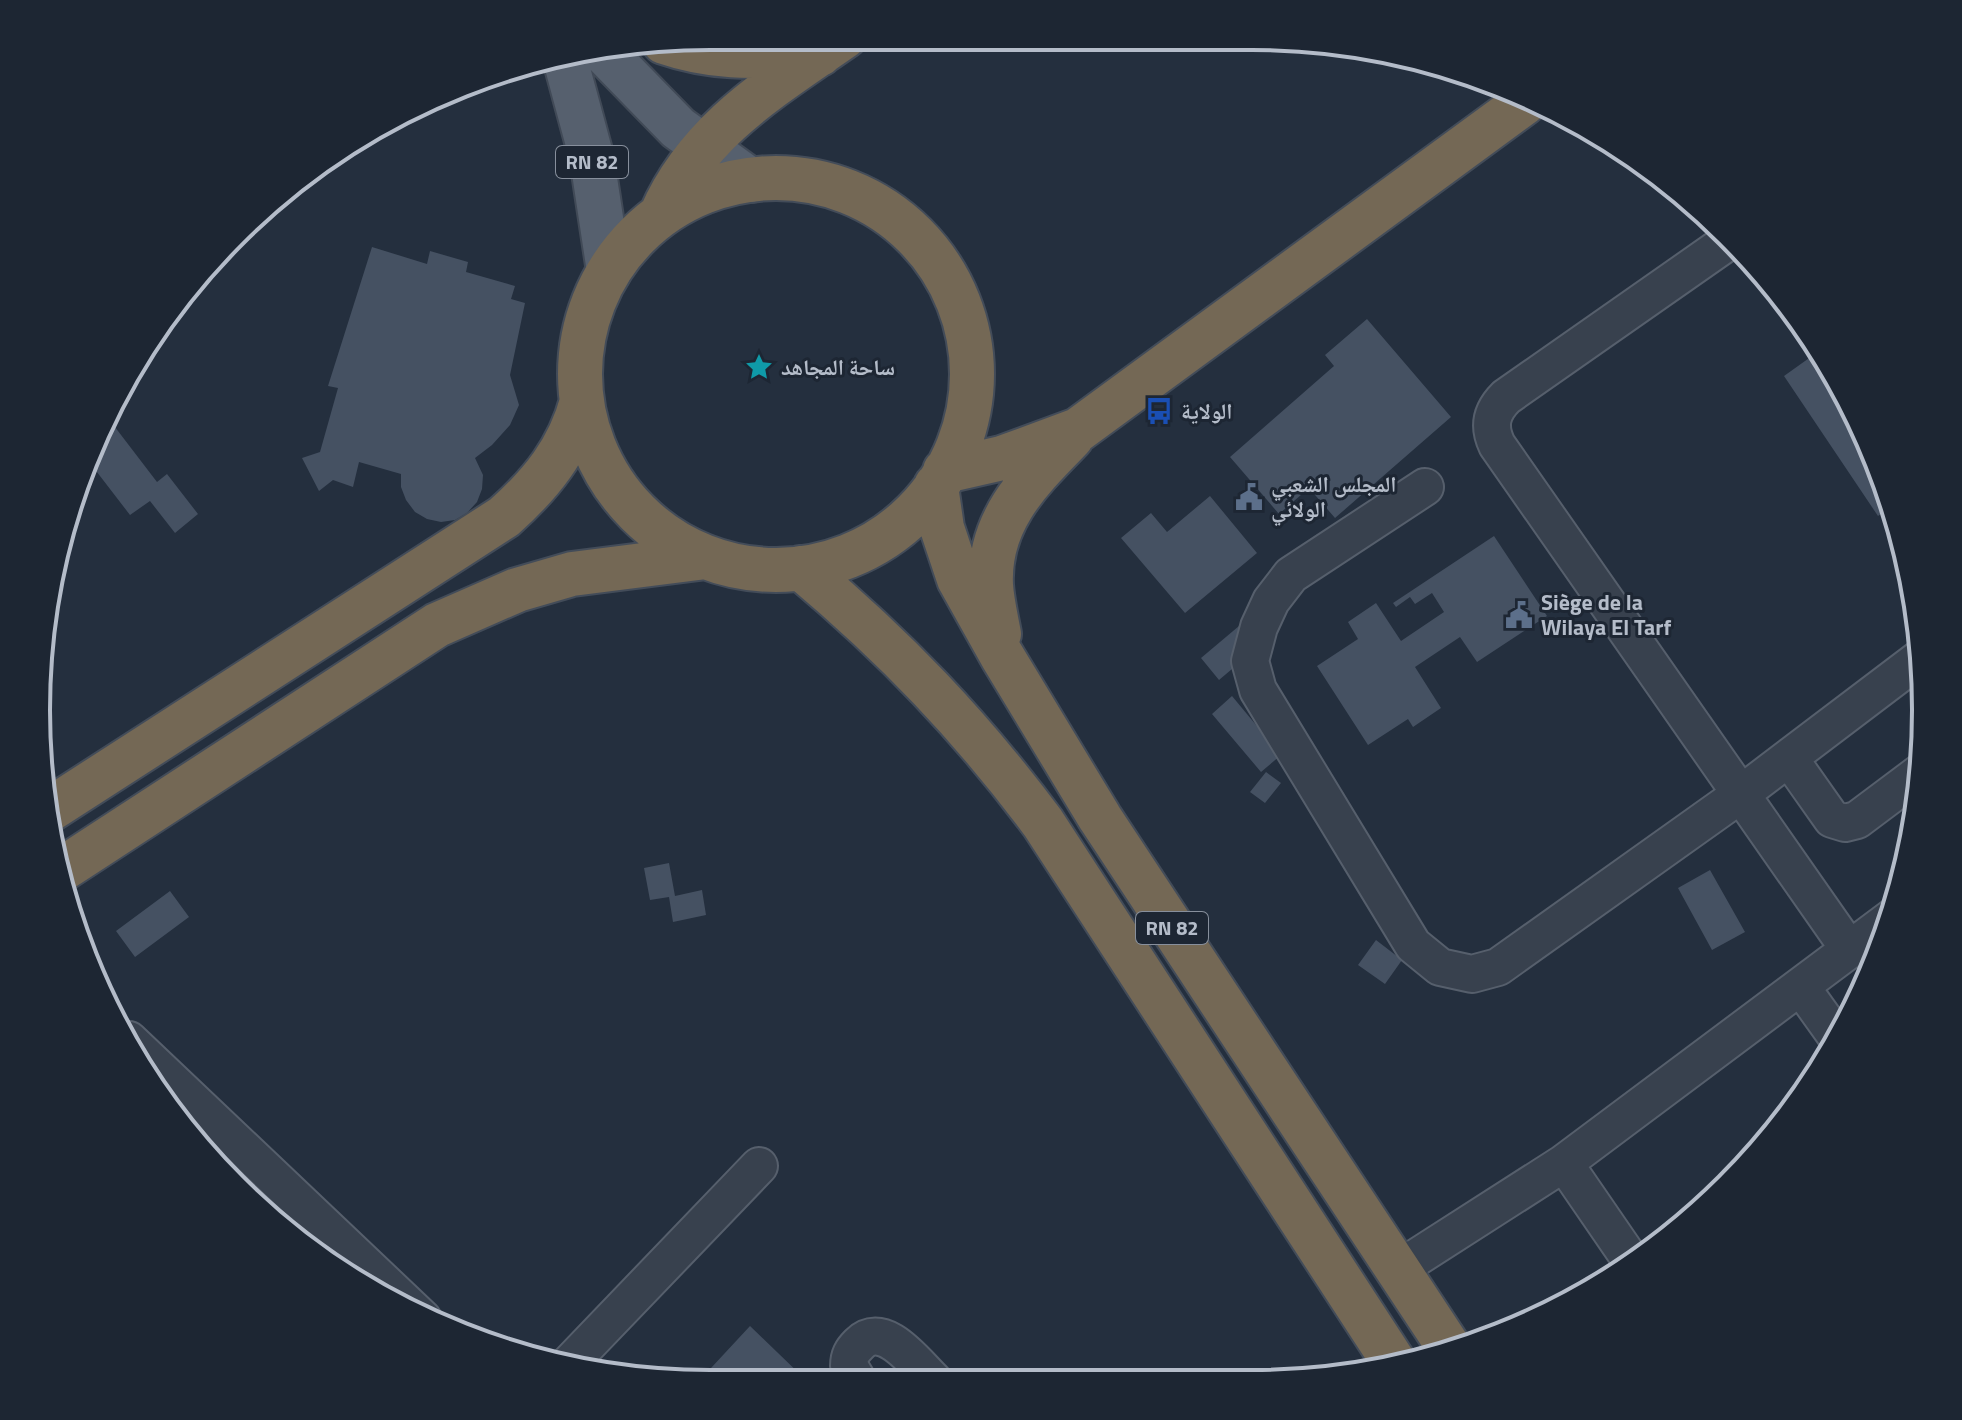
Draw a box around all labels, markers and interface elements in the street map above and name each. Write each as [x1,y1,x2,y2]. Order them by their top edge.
road number: RN 82 [556,146,628,178]
place label: ساحة المجاهد [781,350,895,384]
place icon: ساحة المجاهد [744,352,774,382]
place label: الولاية [1181,394,1233,428]
bus stop icon: الولاية [1144,396,1174,426]
place label: المجلس الشعبي الولائي [1271,467,1396,526]
public building icon: المجلس الشعبي الولائي [1234,482,1264,512]
place label: Siège de la Wilaya El Tarf [1541,585,1671,644]
public building icon: Siège de la Wilaya El Tarf [1504,600,1534,630]
road number: RN 82 [1136,912,1208,944]

